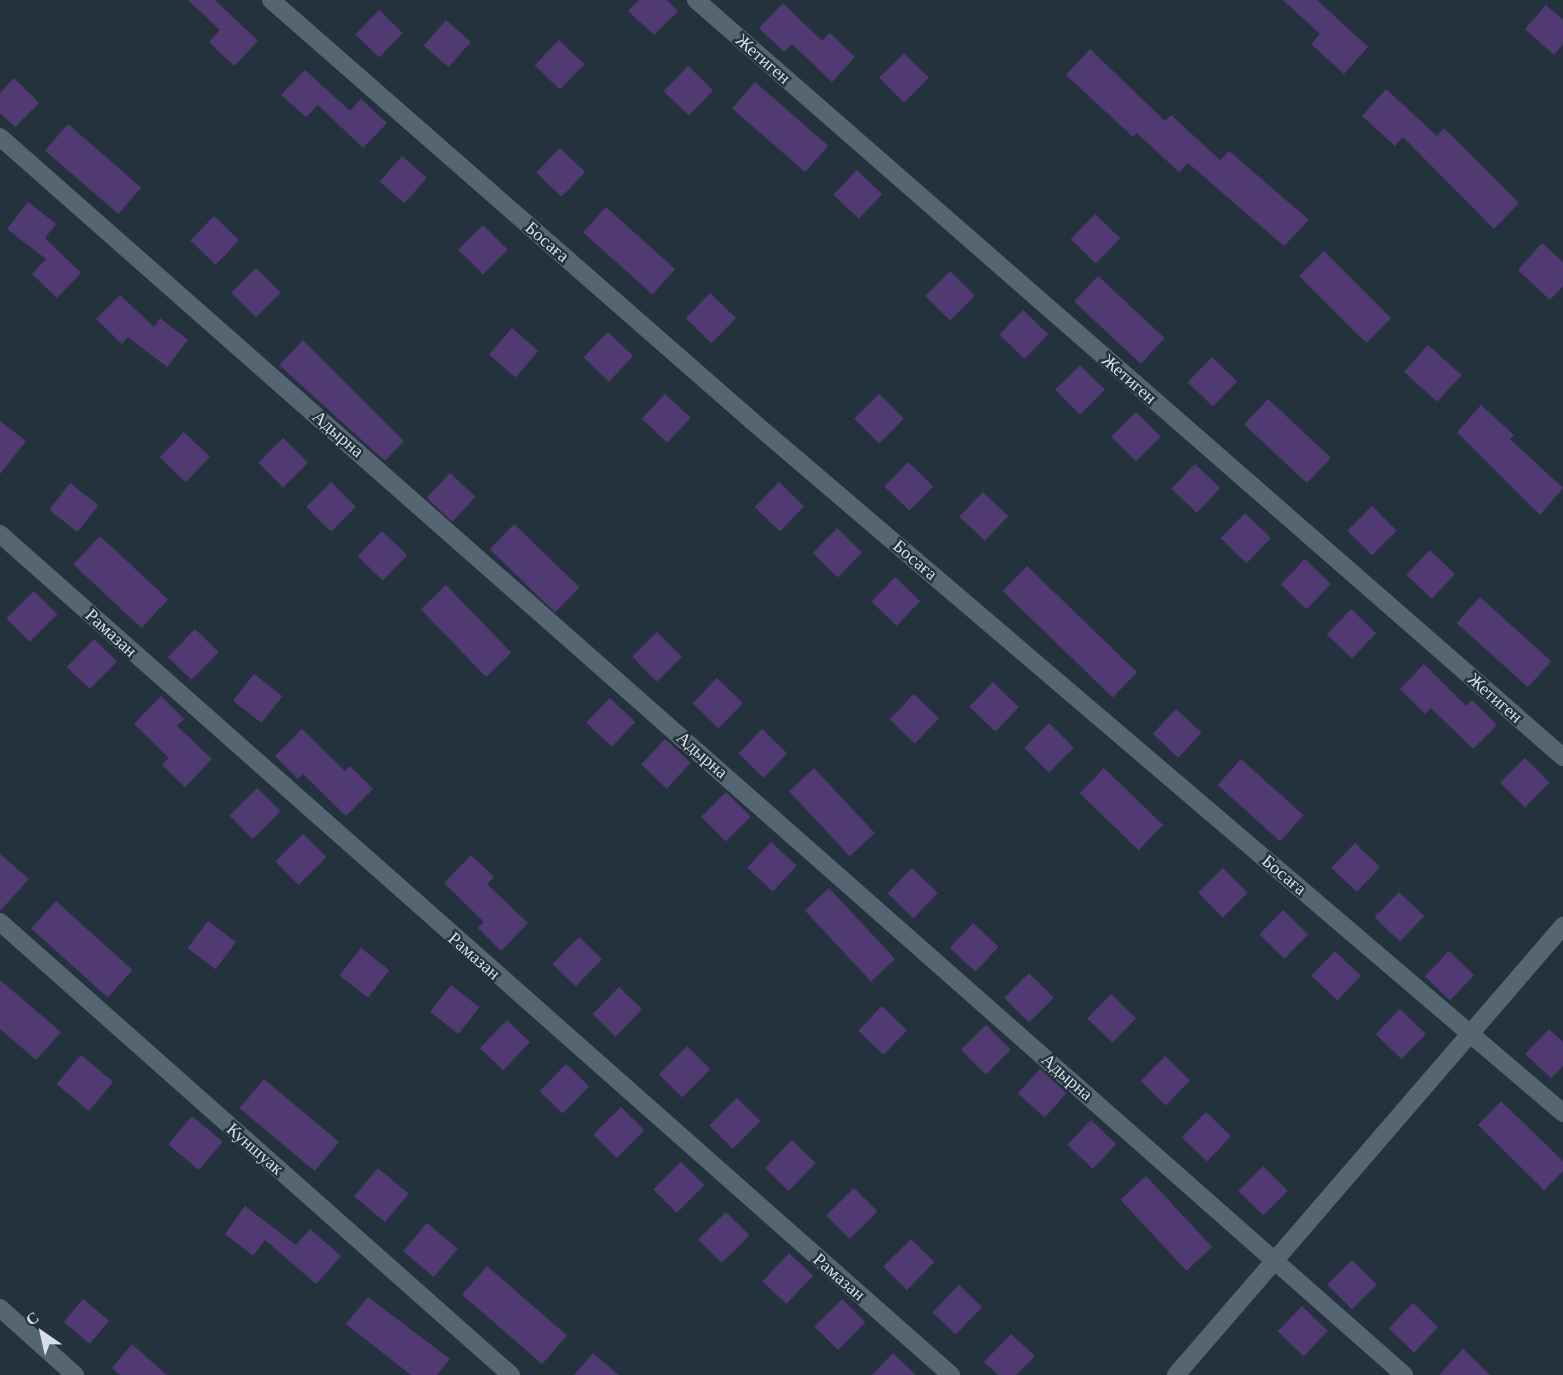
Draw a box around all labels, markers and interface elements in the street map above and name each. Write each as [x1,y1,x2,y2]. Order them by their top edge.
street label: Жетиген [731,29,795,89]
street label: Босаға [521,217,573,267]
street label: Жетиген [1097,349,1161,409]
street label: Адырна [308,406,368,462]
street label: Босаға [888,535,942,585]
street label: Рамазан [81,604,141,662]
street label: Жетиген [1463,668,1527,728]
street label: Адырна [672,727,732,783]
street label: Босаға [1257,850,1311,900]
street label: Рамазан [444,928,504,984]
street label: Адырна [1037,1049,1097,1105]
street label: Куншуак [222,1118,288,1180]
street label: Рамазан [809,1249,869,1305]
north arrow [12,1303,72,1363]
text: С [22,1307,42,1330]

